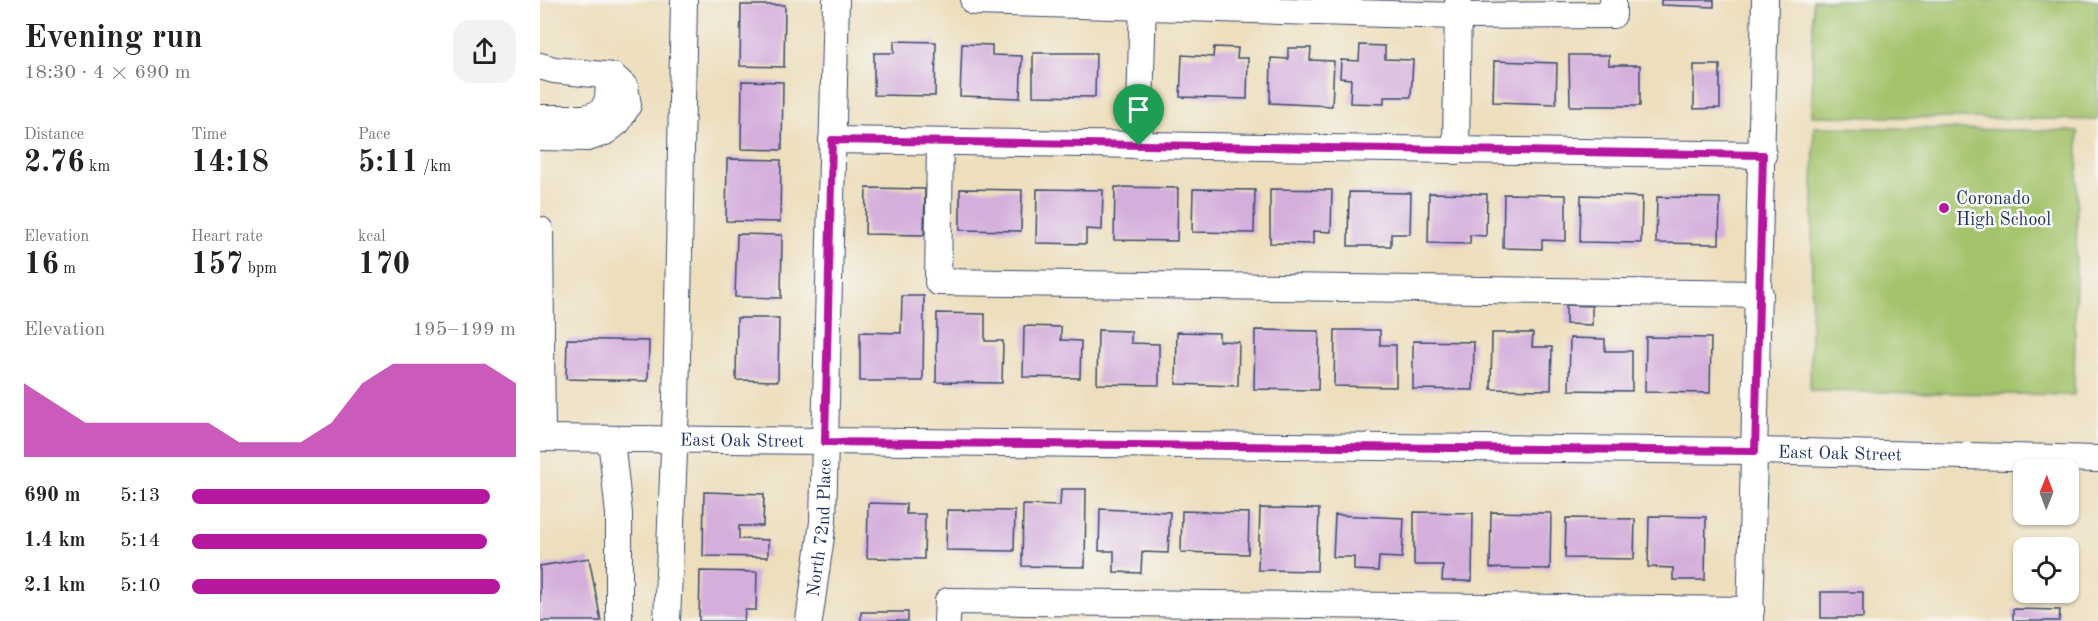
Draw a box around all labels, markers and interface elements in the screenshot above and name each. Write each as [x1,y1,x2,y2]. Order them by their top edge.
button: share [453,20,516,83]
text: Evening run [24,22,203,55]
text: 18:30 · 4 × 690 m [24,63,191,83]
pin [1113,84,1164,146]
icon: arrive [1122,93,1155,126]
text: Distance [24,127,84,143]
text: Time [191,127,227,143]
text: Pace [358,127,390,143]
text: 2.76 [24,148,85,178]
text: 14:18 [191,148,269,178]
text: 5:11 [358,148,419,178]
text: km [85,159,110,175]
text: /km [419,159,451,175]
place label: Coronado High School [1956,190,2051,229]
marker: Coronado High School [1937,201,1951,215]
text: Elevation [24,229,89,245]
text: Heart rate [191,229,263,245]
text: kcal [358,229,386,245]
text: 16 [24,250,59,280]
text: 157 [191,250,243,280]
text: 170 [358,250,410,280]
text: m [59,261,76,277]
text: bpm [243,261,277,277]
text: Elevation [24,320,105,340]
text: 195–199 m [413,320,516,340]
street label: East Oak Street [680,431,804,451]
street label: East Oak Street [1778,444,1902,464]
street label: North 72nd Place [805,458,835,598]
north arrow [2013,459,2079,525]
map controls [2013,459,2079,603]
text: 690 m [24,486,80,506]
text: 5:13 [120,486,160,506]
text: 1.4 km [24,531,86,551]
text: 5:14 [120,531,160,551]
button: locate [2013,537,2079,603]
text: 2.1 km [24,576,86,596]
text: 5:10 [120,576,160,596]

